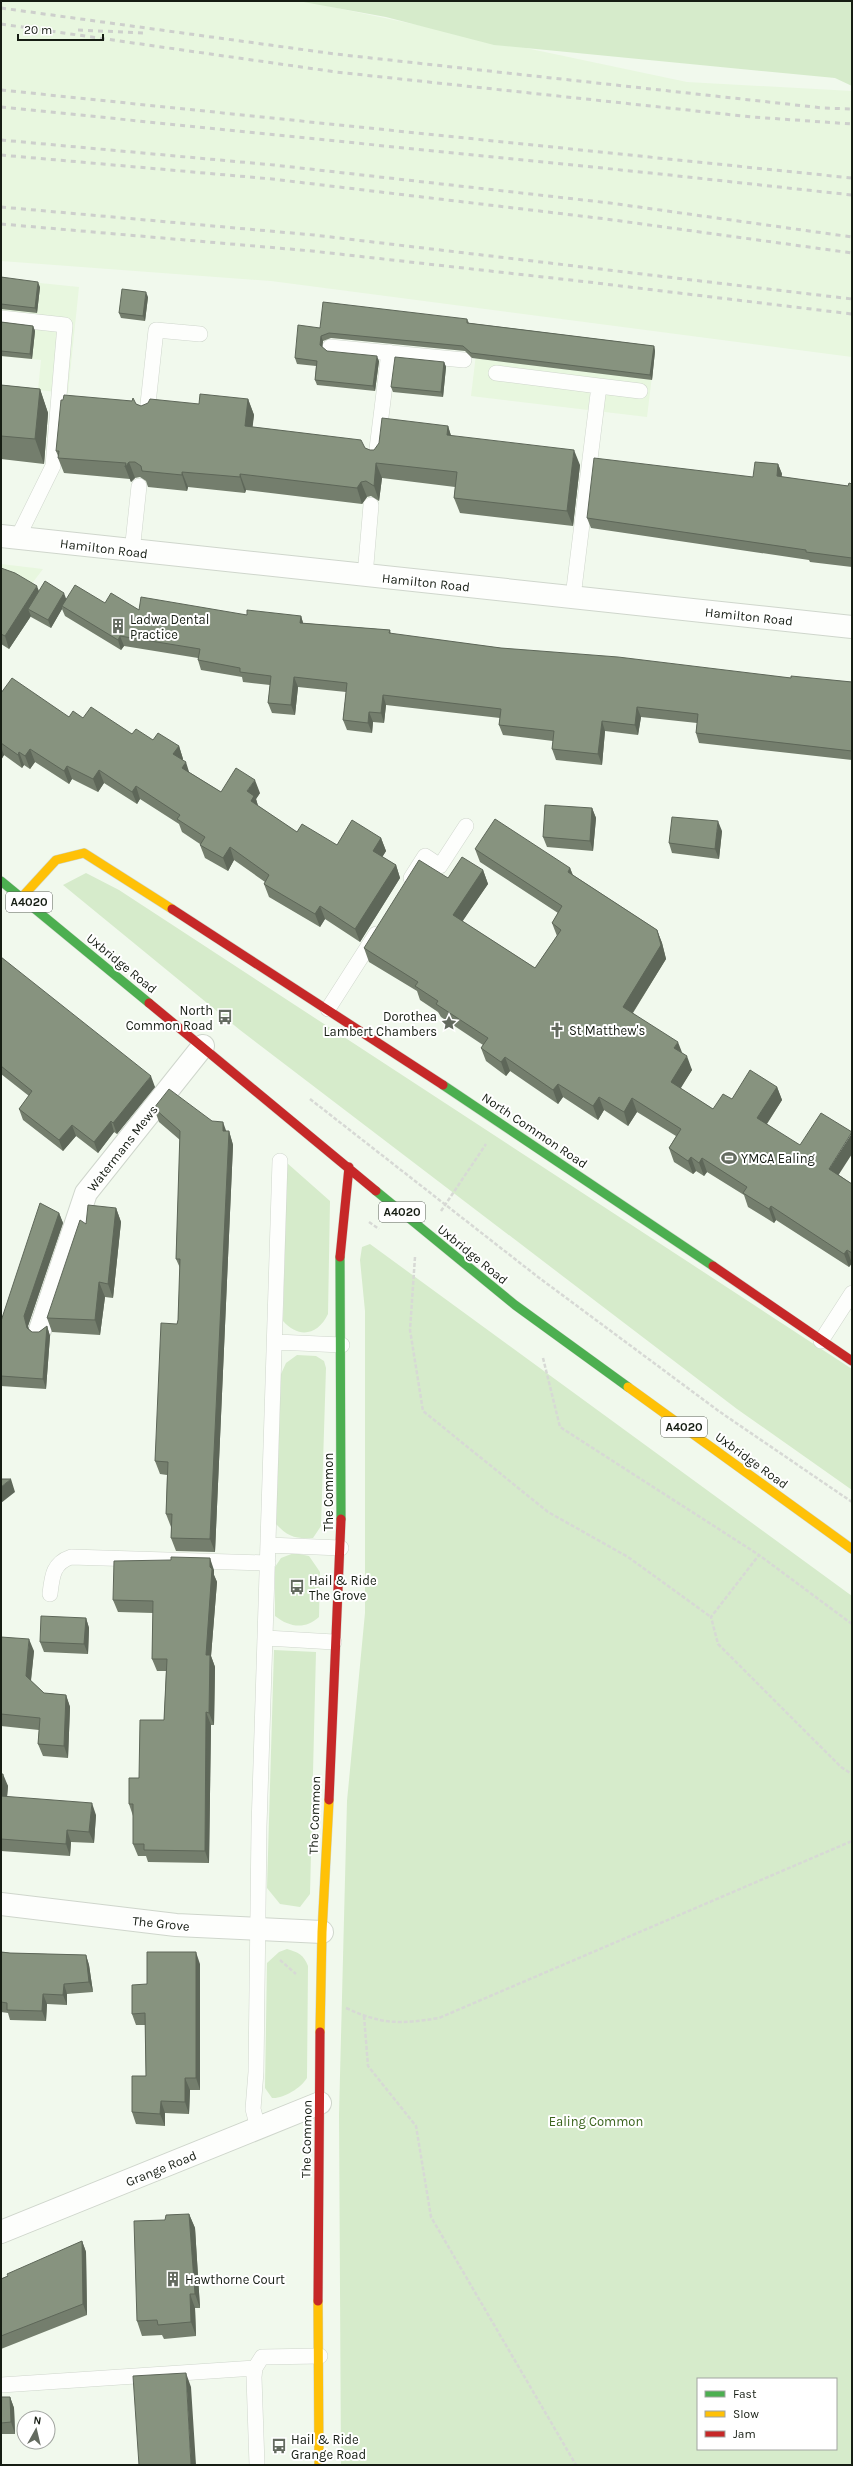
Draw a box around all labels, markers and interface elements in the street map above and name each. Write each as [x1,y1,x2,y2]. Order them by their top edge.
scale bar [18,16,103,42]
text: 20 m [24,23,52,37]
street label: Hamilton Road [59,536,149,561]
street label: Hamilton Road [381,570,471,595]
street label: Hamilton Road [704,604,794,629]
place label: Ladwa Dental Practice [130,612,209,642]
building icon: Ladwa Dental Practice [109,617,127,635]
road number: A4020 [6,892,52,912]
street label: Uxbridge Road [83,930,160,996]
place label: North Common Road [126,1003,213,1033]
bus stop icon: North Common Road [216,1008,234,1026]
place label: Dorothea Lambert Chambers [324,1009,437,1039]
place icon: Dorothea Lambert Chambers [440,1014,458,1032]
church icon: St Matthew's [548,1021,566,1039]
place label: St Matthew's [569,1023,645,1038]
street label: North Common Road [479,1090,590,1171]
street label: Watermans Mews [84,1102,161,1195]
sports icon: YMCA Ealing [720,1149,738,1167]
place label: YMCA Ealing [741,1151,815,1166]
road number: A4020 [379,1202,425,1222]
street label: Uxbridge Road [434,1221,511,1287]
road number: A4020 [661,1417,707,1437]
street label: Uxbridge Road [712,1429,791,1492]
street label: The Common [321,1453,336,1531]
place label: Hail & Ride The Grove [309,1573,377,1603]
bus stop icon: Hail & Ride The Grove [288,1578,306,1596]
street label: The Common [306,1776,323,1854]
street label: The Grove [132,1913,191,1934]
street label: The Common [298,2100,315,2178]
park label: Ealing Common [549,2114,643,2129]
street label: Grange Road [124,2147,199,2189]
building icon: Hawthorne Court [164,2270,182,2288]
place label: Hawthorne Court [185,2272,285,2287]
legend [697,2378,837,2450]
text: Fast [733,2387,757,2401]
text: Slow [733,2407,759,2421]
north arrow [16,2410,56,2450]
text: N [33,2414,42,2428]
text: Jam [733,2427,756,2441]
place label: Hail & Ride Grange Road [291,2432,366,2462]
bus stop icon: Hail & Ride Grange Road [270,2437,288,2455]

